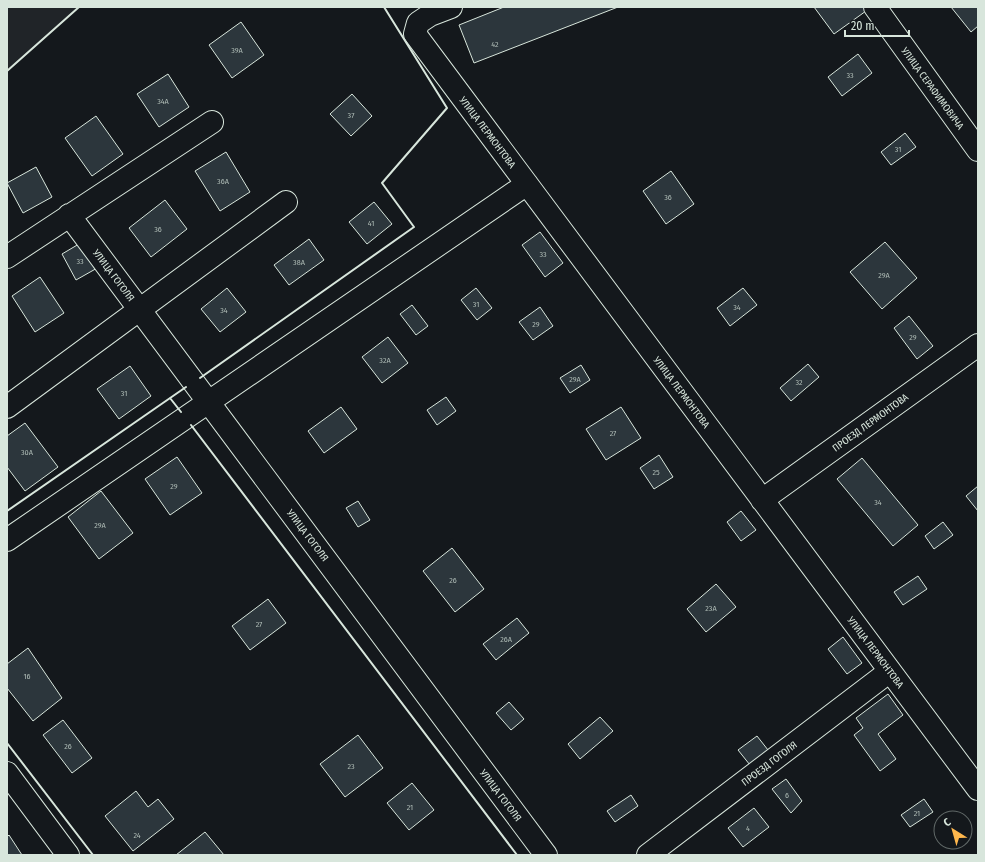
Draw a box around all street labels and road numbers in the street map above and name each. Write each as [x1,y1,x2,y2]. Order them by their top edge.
street label: УЛИЦА СЕРАФИМОВИЧА [898,44,967,133]
street label: УЛИЦА ЛЕРМОНТОВА [456,94,518,171]
street label: УЛИЦА ГОГОЛЯ [89,246,137,304]
street label: УЛИЦА ЛЕРМОНТОВА [650,354,712,431]
street label: ПРОЕЗД ЛЕРМОНТОВА [830,391,911,454]
street label: УЛИЦА ГОГОЛЯ [283,506,331,564]
street label: УЛИЦА ЛЕРМОНТОВА [844,614,906,691]
street label: ПРОЕЗД ГОГОЛЯ [739,739,800,789]
street label: УЛИЦА ГОГОЛЯ [476,766,524,824]

